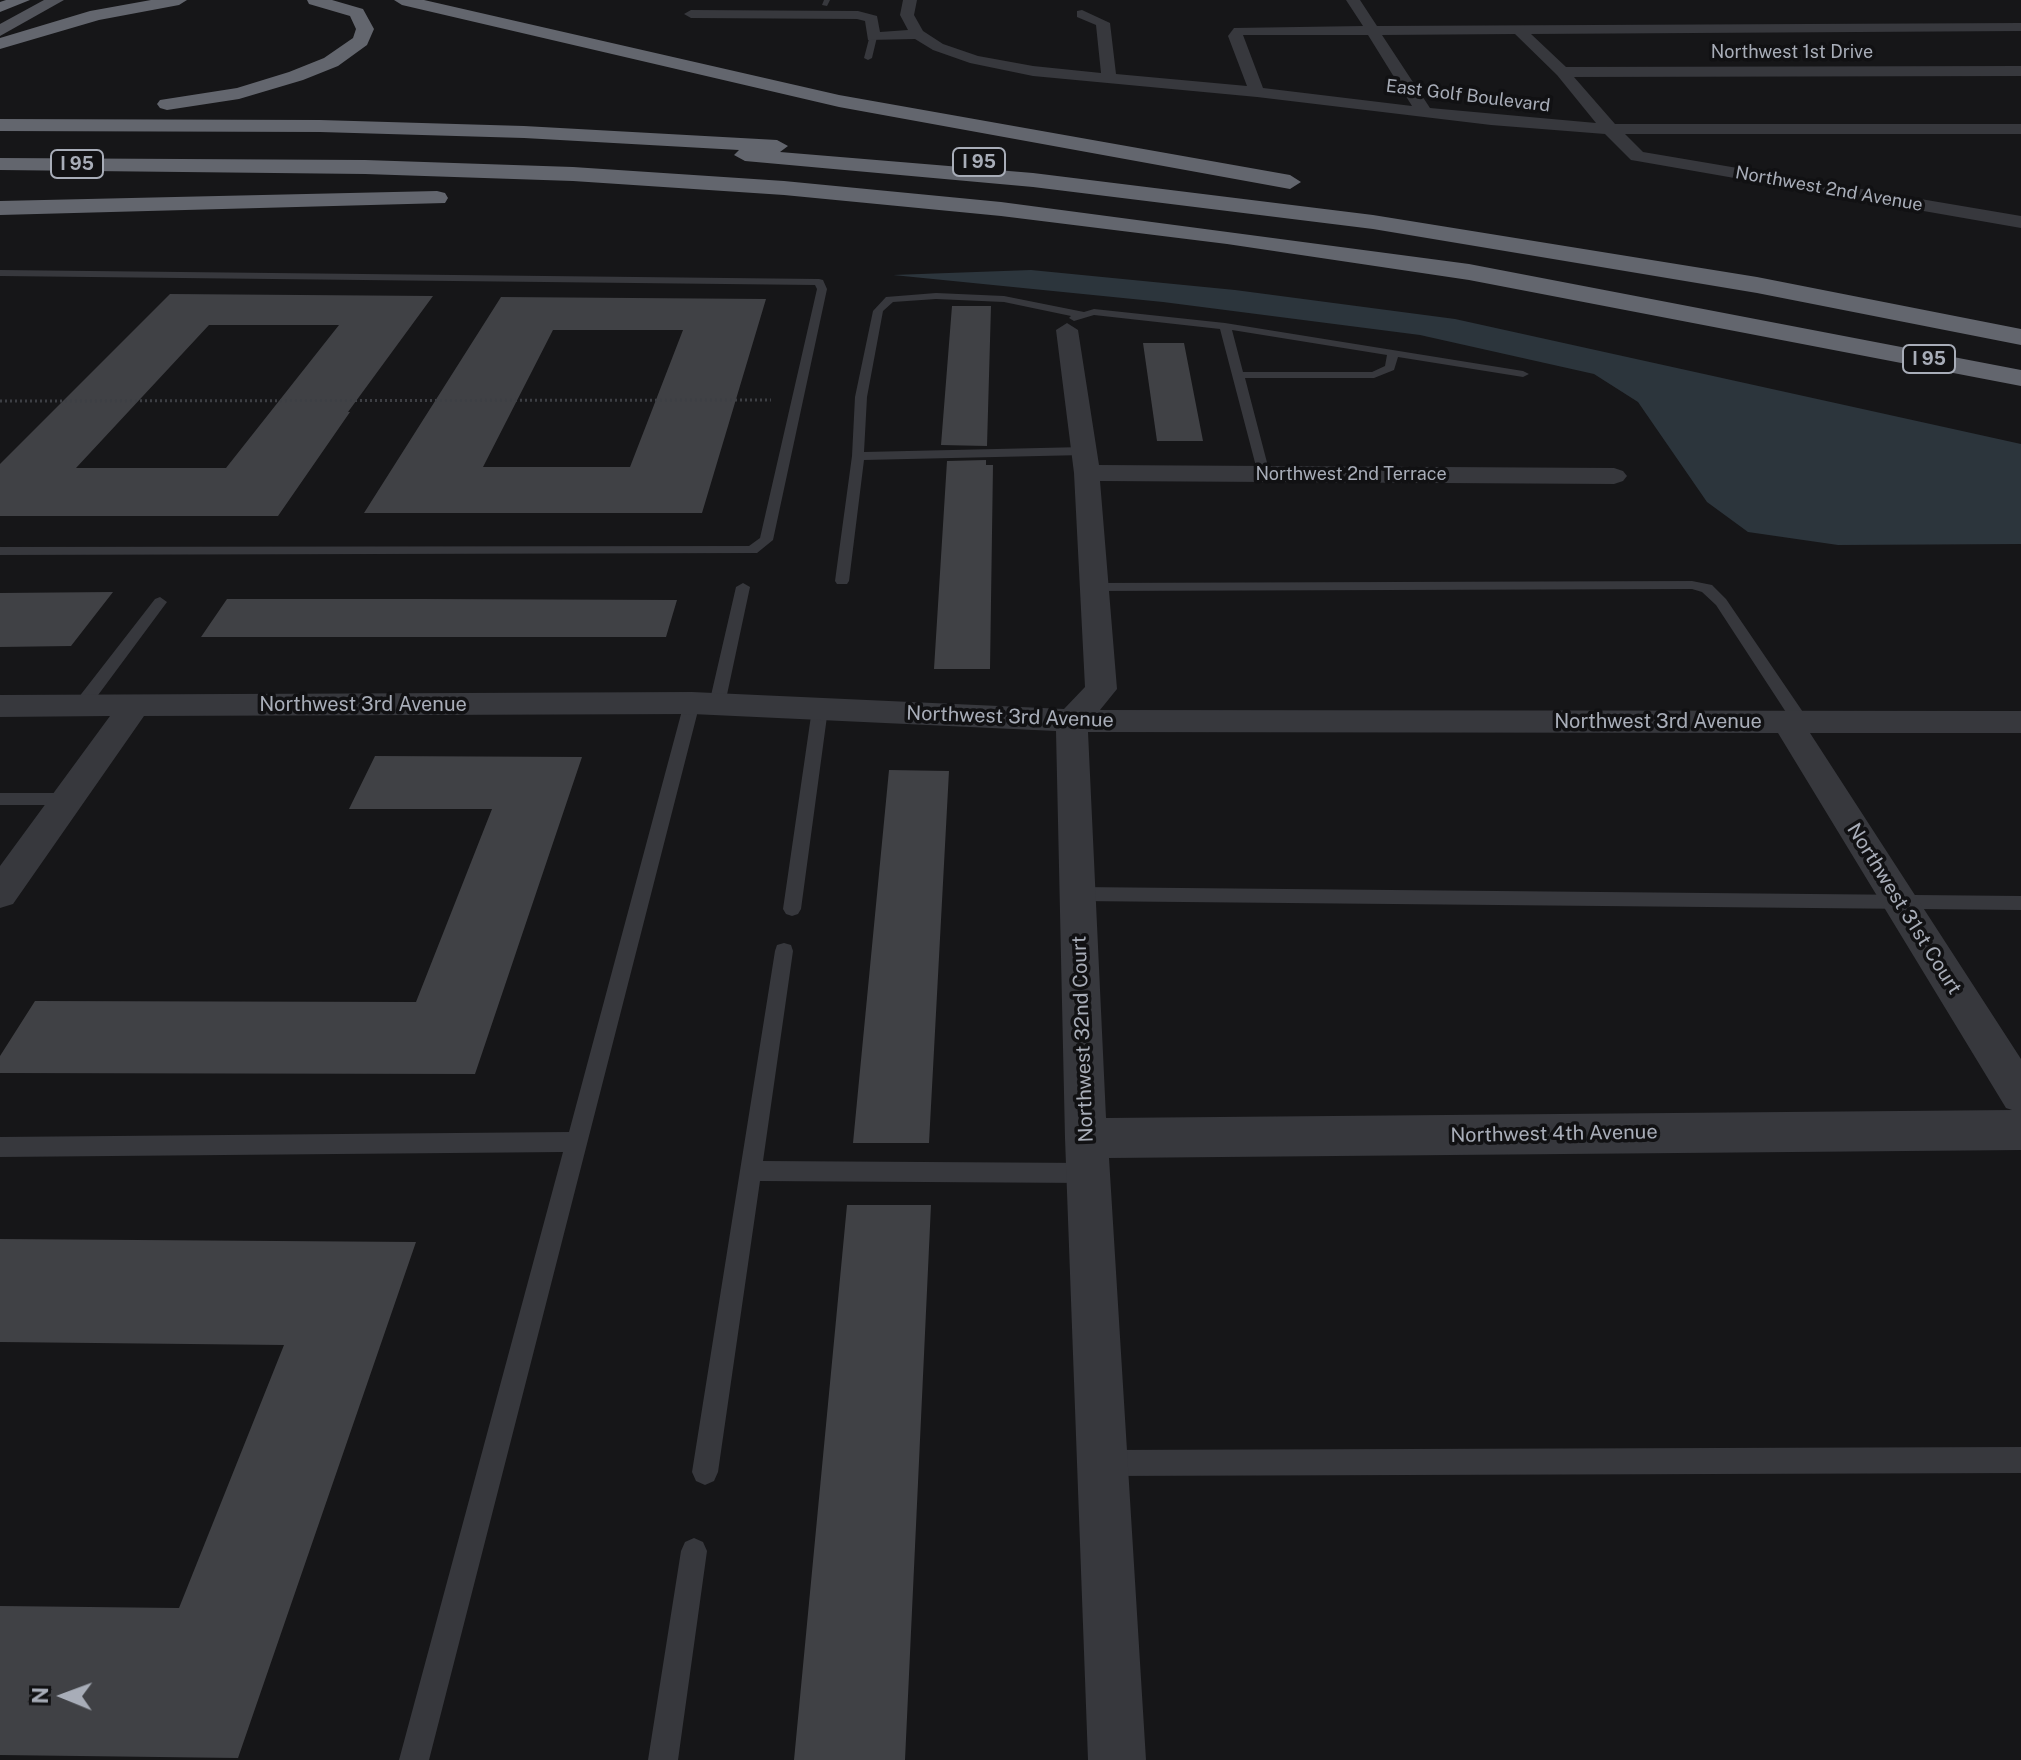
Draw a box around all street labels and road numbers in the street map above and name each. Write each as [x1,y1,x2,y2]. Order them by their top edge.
street label: Northwest 1st Drive [1711,41,1873,63]
street label: East Golf Boulevard [1385,75,1551,117]
road number: I 95 [953,148,1005,176]
road number: I 95 [51,150,103,178]
street label: Northwest 2nd Avenue [1734,162,1924,216]
road number: I 95 [1903,345,1955,373]
street label: Northwest 2nd Terrace [1255,463,1447,485]
street label: Northwest 3rd Avenue [259,693,467,717]
street label: Northwest 3rd Avenue [906,701,1114,733]
street label: Northwest 3rd Avenue [1554,710,1762,734]
street label: Northwest 31st Court [1842,819,1966,999]
street label: Northwest 32nd Court [1067,935,1099,1143]
street label: Northwest 4th Avenue [1450,1120,1658,1148]

